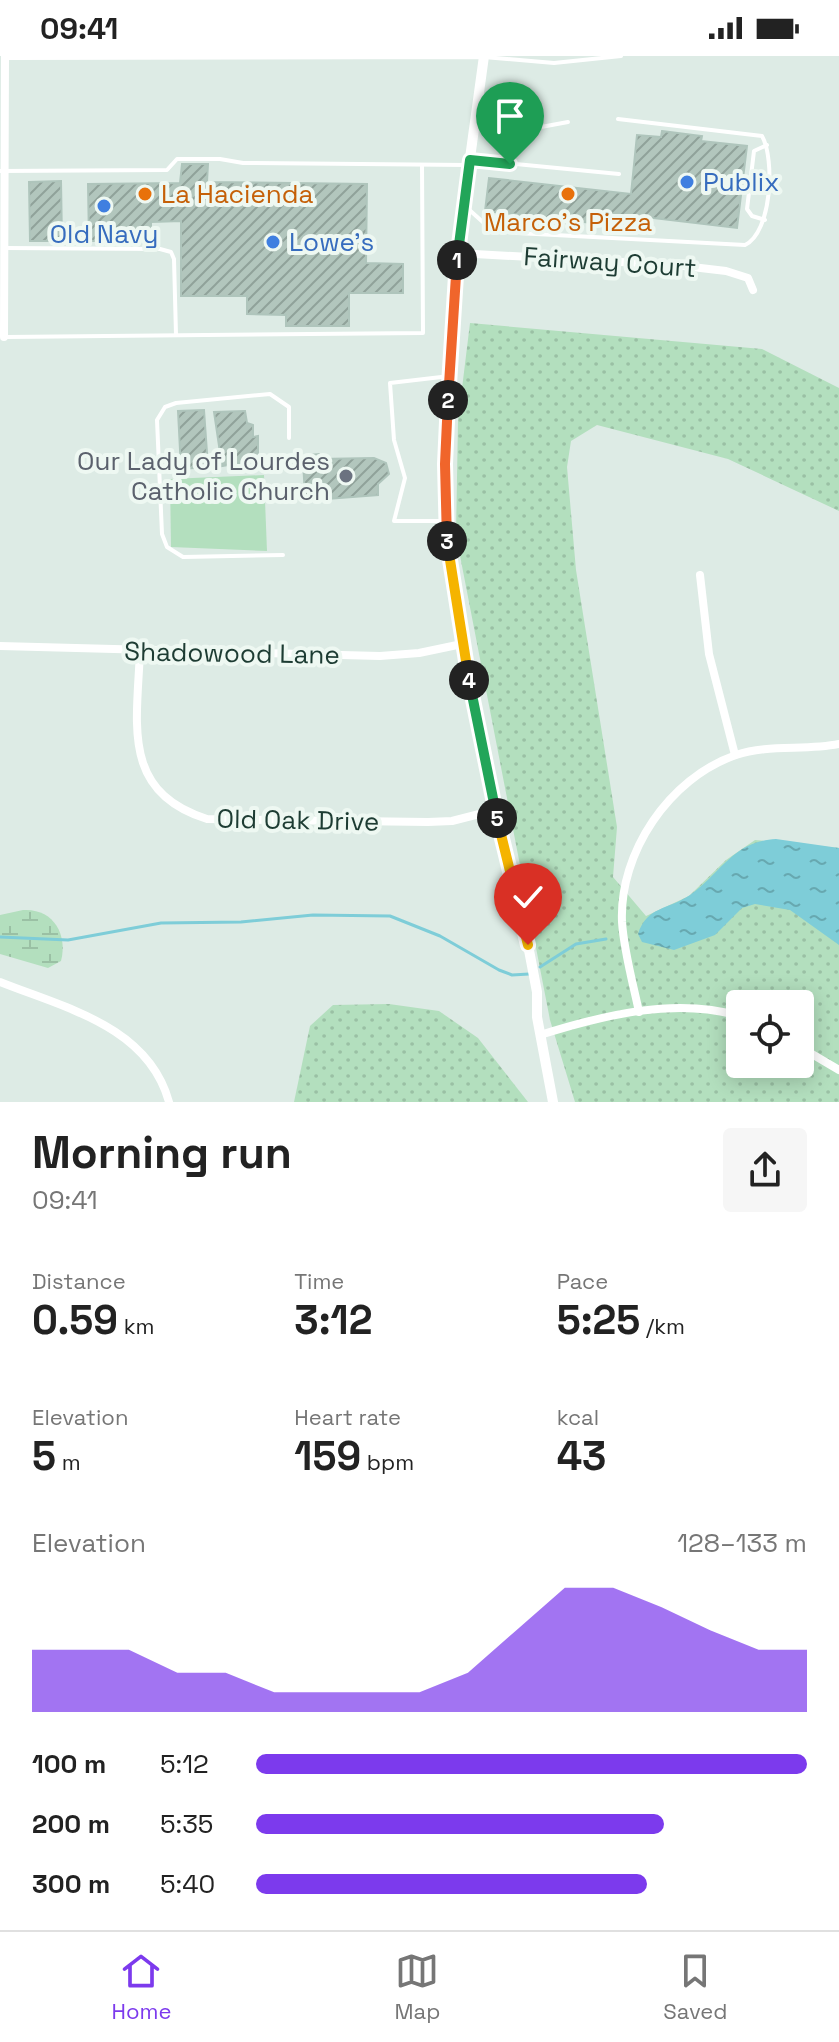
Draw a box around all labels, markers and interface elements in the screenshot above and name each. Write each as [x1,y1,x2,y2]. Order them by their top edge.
text: 09:41 [40,9,118,48]
pin [476,82,544,164]
icon: arrive [488,94,532,138]
place label: Publix [703,165,779,199]
marker: Publix [678,173,696,191]
place label: La Hacienda [161,177,313,211]
marker: La Hacienda [136,185,154,203]
marker: Marco's Pizza [559,185,577,203]
marker: Old Navy [95,197,113,215]
place label: Marco's Pizza [484,205,652,239]
place label: Old Navy [50,217,158,251]
place label: Lowe's [289,225,374,259]
marker: Lowe's [264,233,282,251]
street label: Fairway Court [522,239,698,285]
pin: 1 [437,240,477,280]
text: 1 [452,246,462,274]
pin: 2 [428,380,468,420]
text: 2 [441,386,455,414]
place label: Our Lady of Lourdes Catholic Church [77,444,330,508]
marker: Our Lady of Lourdes Catholic Church [337,467,355,485]
pin: 3 [427,521,467,561]
text: 3 [440,527,454,555]
street label: Shadowood Lane [124,634,340,672]
pin: 4 [449,660,489,700]
text: 4 [462,666,476,694]
pin: 5 [477,798,517,838]
street label: Old Oak Drive [216,802,380,838]
text: 5 [490,804,504,832]
pin [494,863,562,945]
icon: check [506,875,550,919]
map controls [726,990,814,1078]
button: locate [726,990,814,1078]
text: Morning run [32,1125,292,1181]
button: share [723,1128,807,1212]
text: 09:41 [32,1183,98,1217]
text: Distance [32,1267,126,1295]
text: Time [294,1267,344,1295]
text: Pace [557,1267,608,1295]
text: 0.59 [32,1295,118,1346]
text: 3:12 [294,1295,372,1346]
text: 5:25 [557,1295,640,1346]
text: km [118,1312,155,1340]
text: /km [640,1312,685,1340]
text: Elevation [32,1403,128,1431]
text: Heart rate [294,1403,401,1431]
text: kcal [557,1403,599,1431]
text: 5 [32,1431,56,1482]
text: 159 [294,1431,361,1482]
text: 43 [557,1431,606,1482]
text: m [56,1448,81,1476]
text: bpm [361,1448,414,1476]
text: Elevation [32,1526,146,1560]
text: 128–133 m [677,1526,807,1560]
text: 100 m [32,1747,106,1781]
text: 5:12 [160,1747,209,1781]
text: 200 m [32,1807,110,1841]
text: 5:35 [160,1807,213,1841]
text: 300 m [32,1867,110,1901]
text: 5:40 [160,1867,215,1901]
tab: Home [112,1949,171,2025]
tab: Map [394,1949,440,2025]
tab: Saved [663,1949,728,2025]

